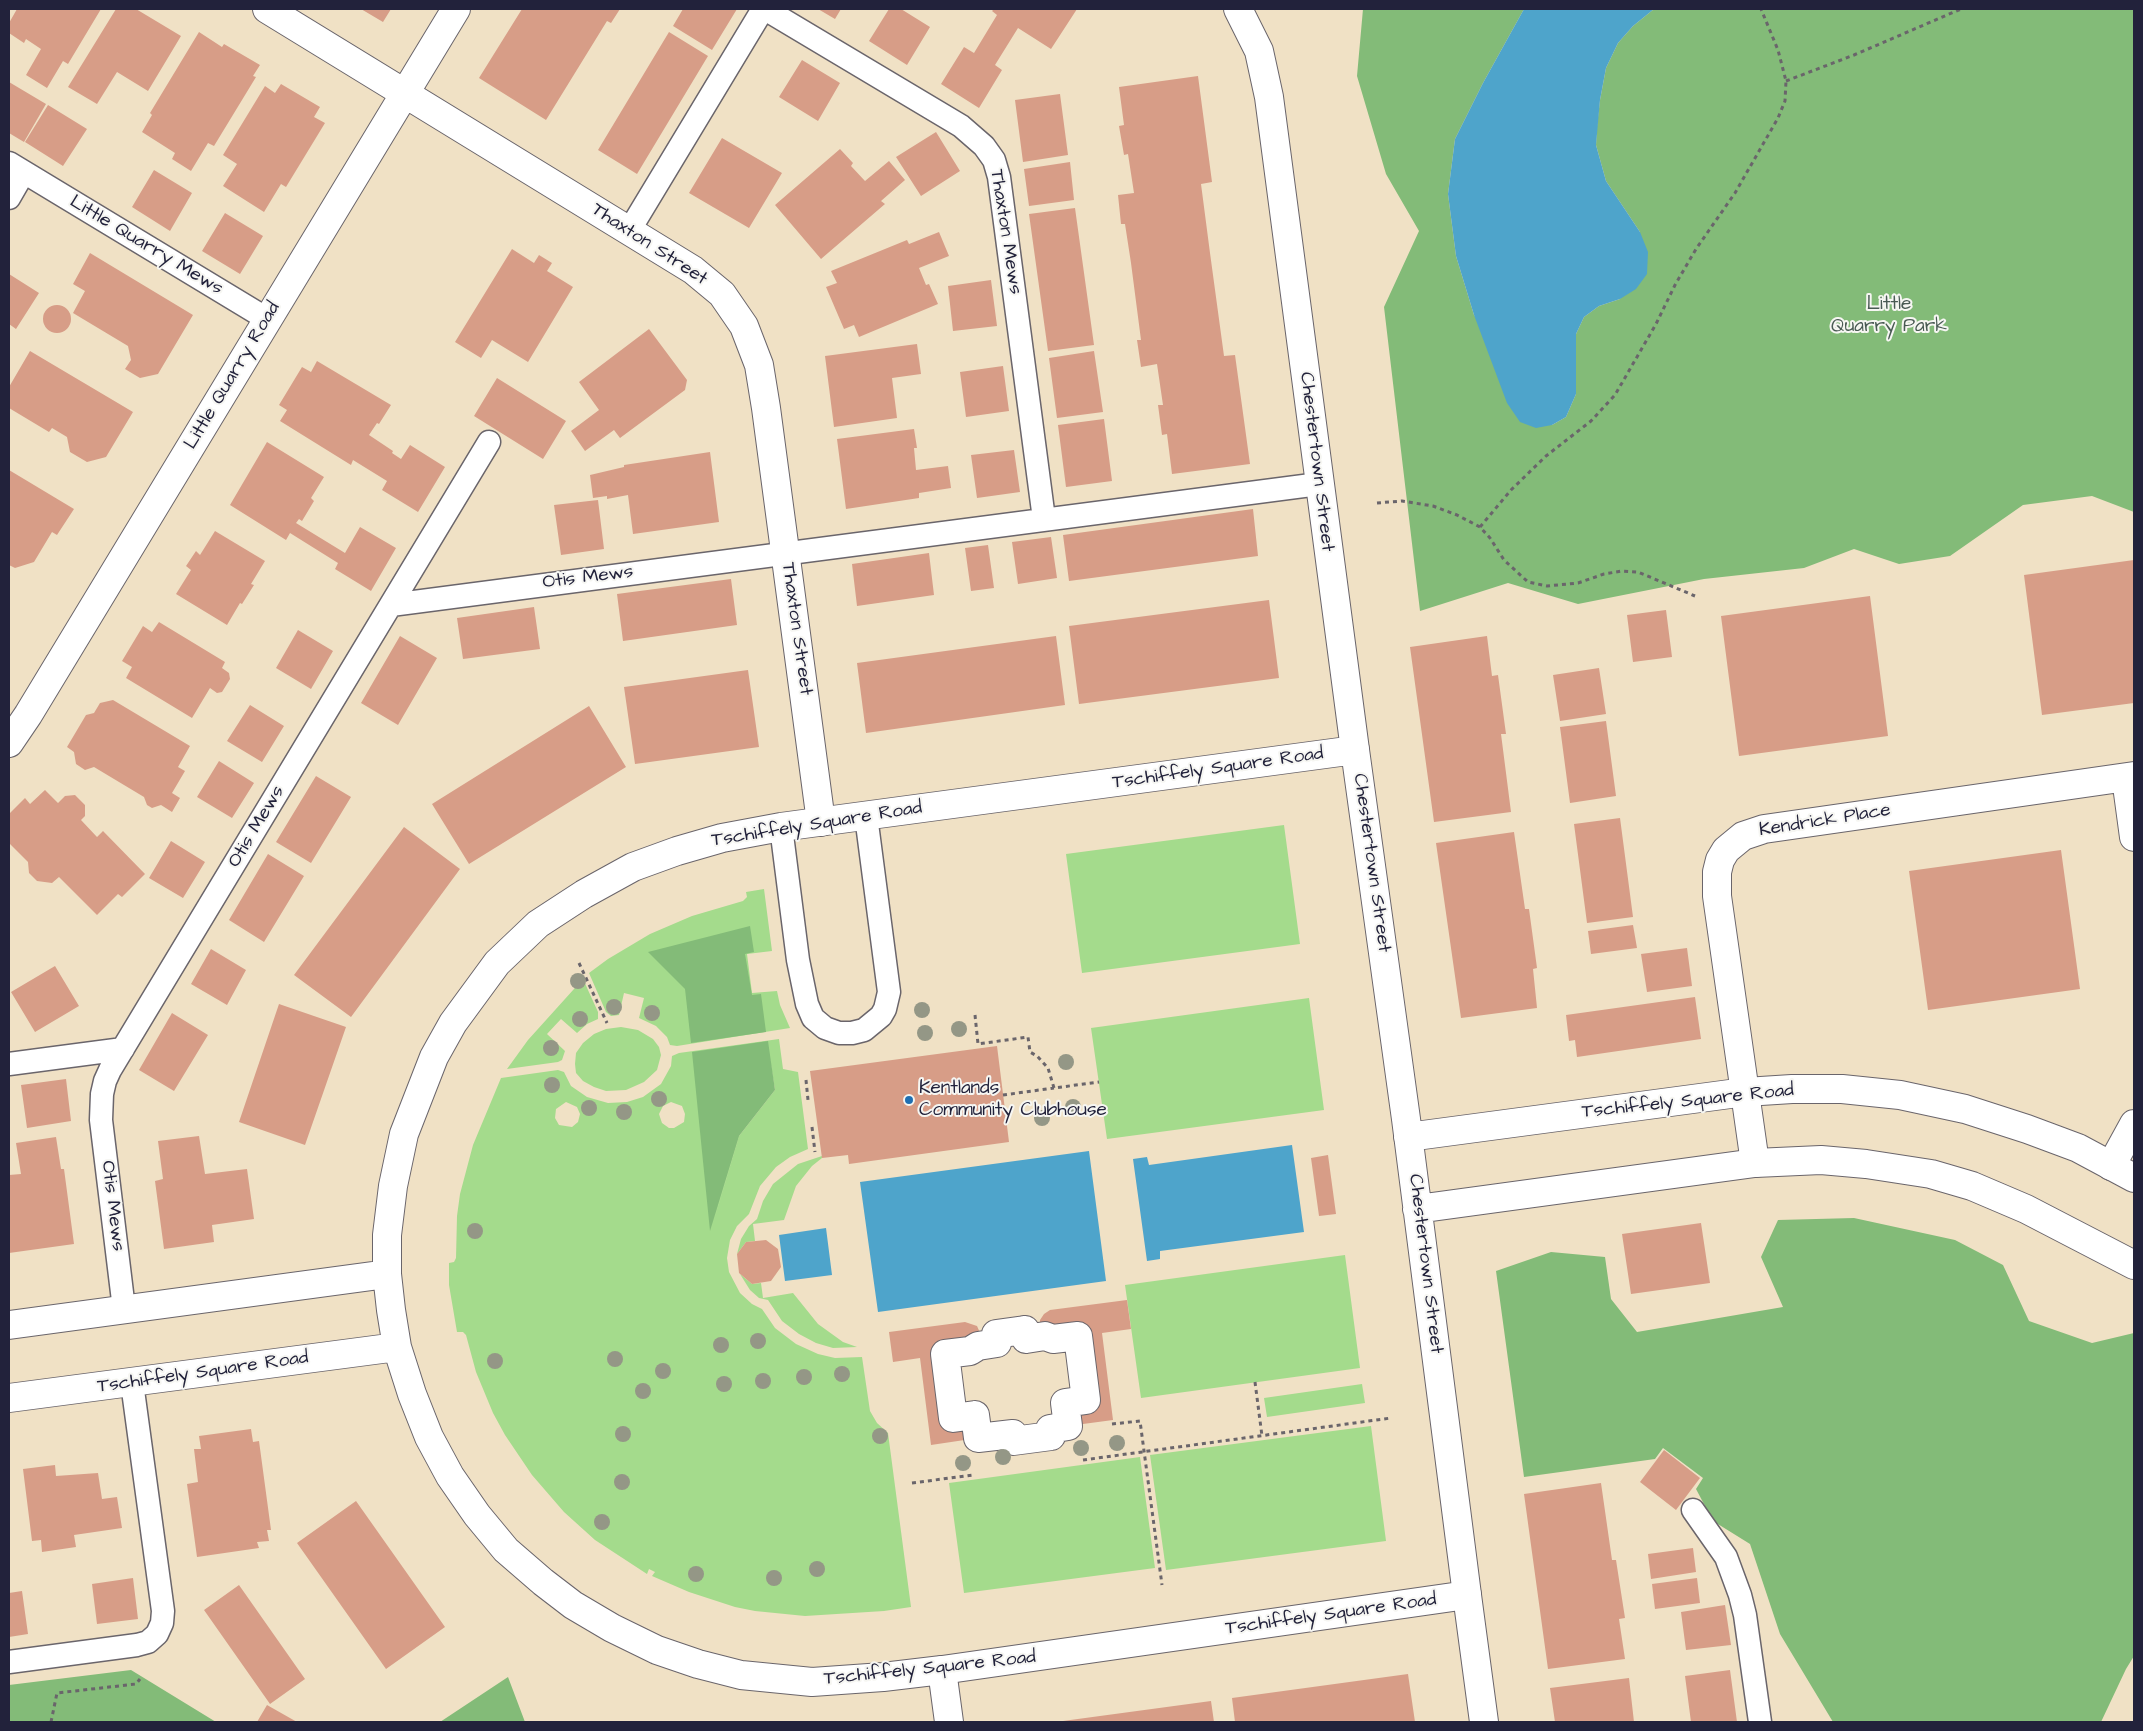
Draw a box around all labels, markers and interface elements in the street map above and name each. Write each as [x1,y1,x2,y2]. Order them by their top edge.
street label: Thaxton Mews [984,168,1026,296]
street label: Little Quarry Mews [65,191,227,301]
street label: Thaxton Street [587,199,711,291]
park label: Little Quarry Park [1831,294,1947,338]
street label: Little Quarry Road [180,298,286,454]
street label: Chestertown Street [1294,371,1338,553]
street label: Otis Mews [541,561,635,595]
street label: Thaxton Street [775,561,817,697]
street label: Tschiffely Square Road [1111,743,1325,795]
street label: Chestertown Street [1347,772,1395,954]
street label: Otis Mews [224,782,290,872]
street label: Tschiffely Square Road [710,797,924,853]
street label: Kendrick Place [1758,799,1892,843]
place label: Kentlands Community Clubhouse [919,1078,1107,1122]
street label: Tschiffely Square Road [1581,1080,1795,1124]
marker: Kentlands Community Clubhouse [903,1094,915,1106]
street label: Otis Mews [95,1159,129,1253]
street label: Chestertown Street [1403,1173,1447,1355]
street label: Tschiffely Square Road [96,1347,310,1399]
street label: Tschiffely Square Road [1224,1589,1438,1641]
street label: Tschiffely Square Road [823,1647,1037,1691]

